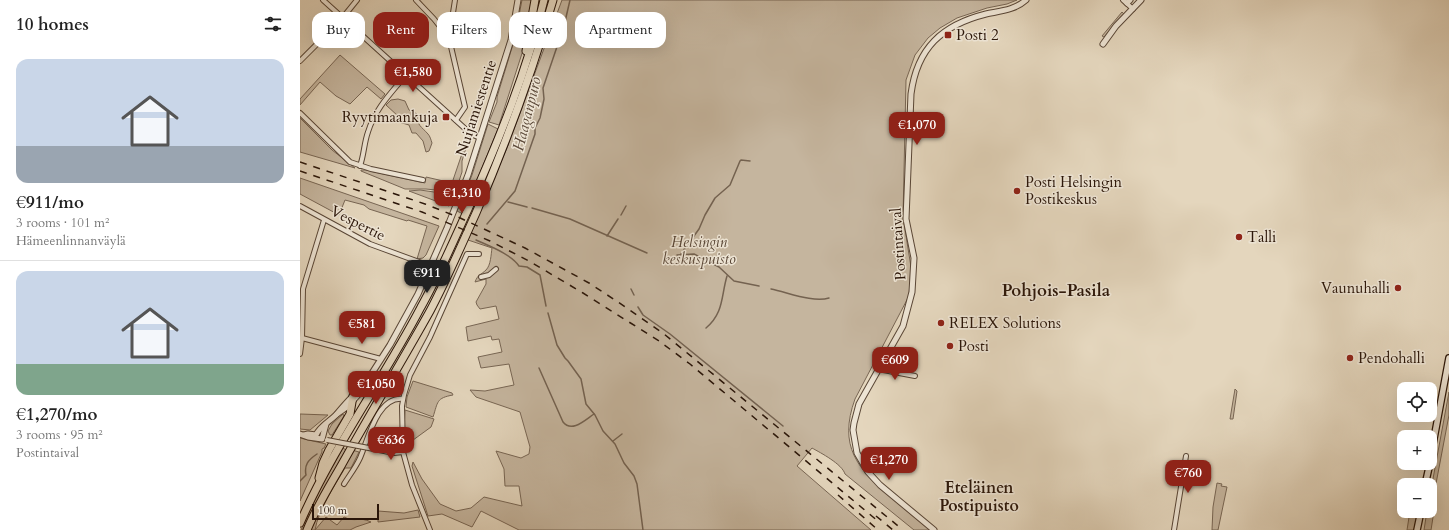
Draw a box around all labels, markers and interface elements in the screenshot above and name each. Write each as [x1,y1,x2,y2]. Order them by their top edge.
chip: Buy [312,12,365,48]
chip: Rent [373,12,429,48]
chip: Filters [437,12,501,48]
chip: New [509,12,567,48]
chip: Apartment [575,12,666,48]
text: 10 homes [16,13,89,36]
icon: filters [262,13,284,35]
place label: Posti 2 [956,25,999,45]
marker: Posti 2 [943,30,953,40]
street label: Nuijamiestentie [451,57,501,159]
pin: €1,580 [380,59,446,93]
text: €1,580 [394,63,432,81]
water label: Haaganpuro [507,74,547,154]
icon: home [114,85,186,157]
place label: Ryytimaankuja [342,107,439,127]
marker: Ryytimaankuja [441,112,451,122]
pin: €1,070 [884,112,950,146]
text: €1,070 [898,116,936,134]
place label: Posti Helsingin Postikeskus [1025,172,1123,209]
pin: €1,310 [429,180,495,214]
text: €1,310 [443,184,481,202]
marker: Posti Helsingin Postikeskus [1012,186,1022,196]
text: €911/mo [16,191,84,214]
street label: Vespertie [327,201,389,245]
street label: Postintaival [885,207,911,281]
text: 3 rooms · 101 m² [16,214,109,232]
place label: Talli [1247,227,1276,247]
text: Hämeenlinnanväylä [16,232,126,250]
park label: Helsingin keskuspuisto [662,232,736,269]
marker: Talli [1234,232,1244,242]
pin: €911 [403,260,451,294]
text: €911 [413,264,441,282]
place label: Vaunuhalli [1321,278,1390,298]
district label: Pohjois-Pasila [1002,279,1111,302]
marker: Vaunuhalli [1393,283,1403,293]
icon: home [114,297,186,369]
pin: €581 [338,311,386,345]
place label: RELEX Solutions [949,313,1061,333]
text: €581 [348,315,376,333]
marker: RELEX Solutions [936,318,946,328]
place label: Posti [958,336,989,356]
marker: Posti [945,341,955,351]
pin: €609 [871,347,919,381]
place label: Pendohalli [1358,348,1425,368]
text: €609 [881,351,909,369]
marker: Pendohalli [1345,353,1355,363]
pin: €1,050 [343,371,409,405]
text: €1,050 [357,375,395,393]
map controls [1397,382,1437,518]
button: locate [1397,382,1437,422]
text: €1,270/mo [16,403,98,426]
text: 3 rooms · 95 m² [16,426,103,444]
pin: €636 [367,427,415,461]
button: + [1397,430,1437,470]
text: €636 [377,431,405,449]
text: Postintaival [16,444,79,462]
pin: €1,270 [856,447,922,481]
text: €1,270 [870,451,908,469]
pin: €760 [1164,460,1212,494]
text: €760 [1174,464,1202,482]
district label: Eteläinen Postipuisto [939,477,1019,517]
button: − [1397,478,1437,518]
scale bar [312,502,379,521]
text: 100 m [318,503,347,518]

